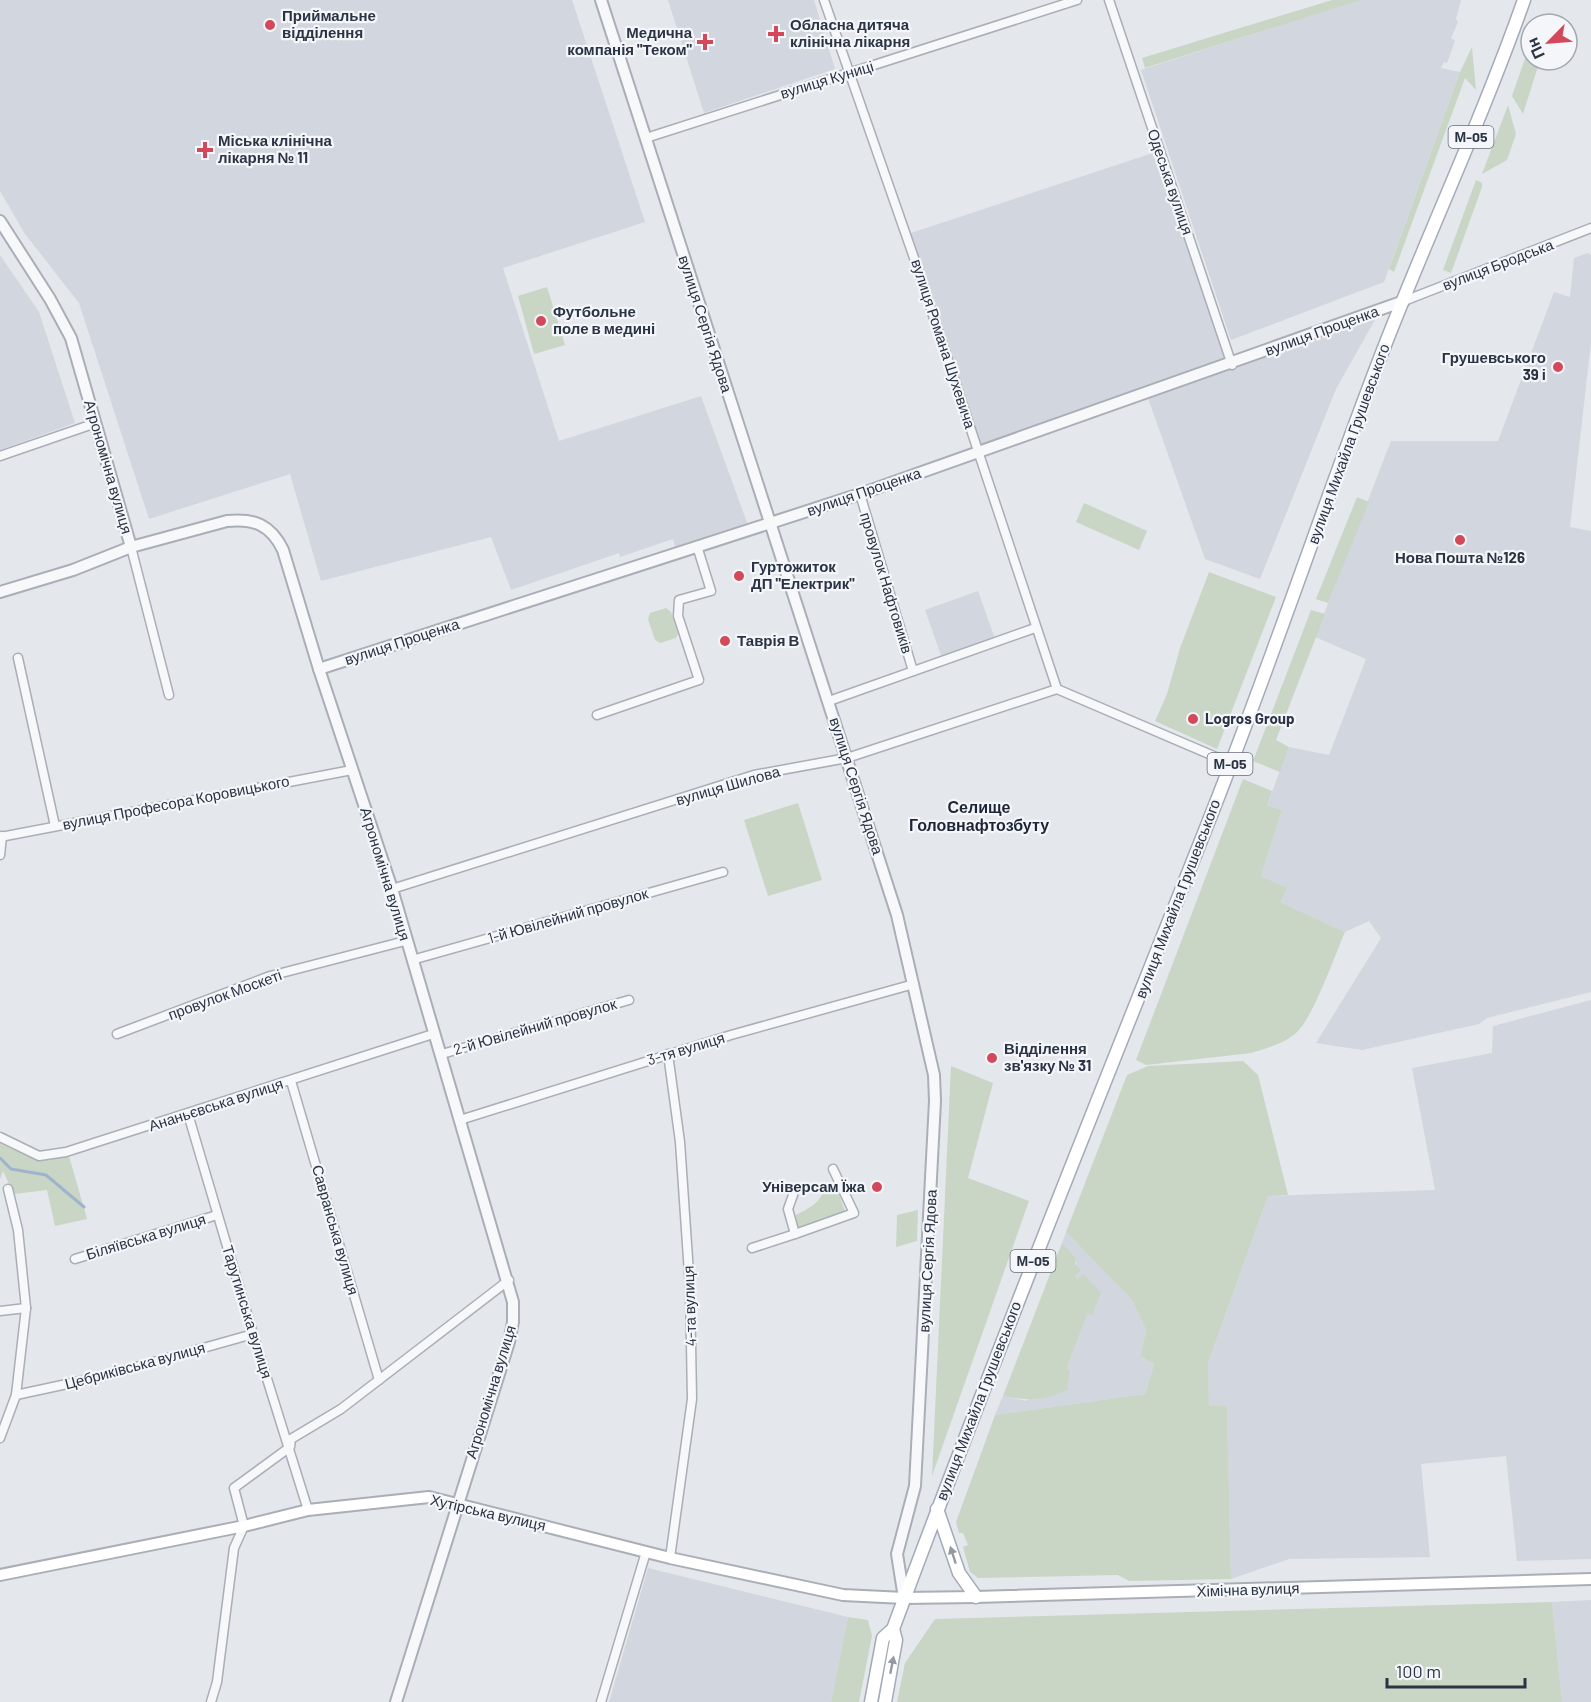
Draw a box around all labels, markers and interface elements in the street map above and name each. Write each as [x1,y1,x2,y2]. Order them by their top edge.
place label: Приймальне відділення [282,6,376,41]
north arrow [1519,12,1579,72]
place label: Обласна дитяча клінічна лікарня [790,15,910,50]
marker: Приймальне відділення [263,18,277,32]
place label: Медична компанія "Теком" [567,23,693,58]
marker: Обласна дитяча клінічна лікарня [767,25,785,43]
marker: Медична компанія "Теком" [696,33,714,51]
text: Пн [1522,35,1548,62]
street label: вулиця Куниці [778,56,875,102]
street label: Одеська вулиця [1144,126,1197,237]
road number: М-05 [1448,126,1494,148]
place label: Міська клінічна лікарня № 11 [218,131,332,166]
marker: Міська клінічна лікарня № 11 [196,141,214,159]
street label: вулиця Бродська [1440,234,1556,293]
street label: вулиця Сергія Ядова [675,253,737,395]
street label: вулиця Романа Шухевича [908,257,980,431]
street label: вулиця Проценка [1262,301,1381,359]
place label: Футбольне поле в медині [553,302,655,337]
marker: Футбольне поле в медині [534,314,548,328]
street label: вулиця Михайла Грушевського [1303,341,1393,546]
place label: Грушевського 39 і [1442,348,1546,383]
marker: Грушевського 39 і [1551,360,1565,374]
street label: Агрономічна вулиця [81,398,137,536]
street label: вулиця Проценка [804,463,924,519]
street label: провулок Нафтовиків [857,510,917,656]
marker: Нова Пошта №126 [1453,533,1467,547]
place label: Нова Пошта №126 [1395,548,1525,566]
place label: Гуртожиток ДП "Електрик" [751,557,855,592]
marker: Гуртожиток ДП "Електрик" [732,569,746,583]
street label: вулиця Проценка [342,614,462,668]
place label: Таврія В [737,631,799,649]
marker: Таврія В [718,634,732,648]
place label: Logros Group [1205,709,1295,727]
marker: Logros Group [1186,712,1200,726]
street label: вулиця Сергія Ядова [826,715,888,857]
road number: М-05 [1208,753,1252,775]
street label: вулиця Шилова [674,761,782,808]
street label: вулиця Професора Коровицького [61,771,291,833]
district label: Селище Головнафтозбуту [909,797,1049,834]
street label: вулиця Михайла Грушевського [1131,797,1223,1001]
street label: Агрономічна вулиця [357,805,415,943]
street label: 1-й Ювілейний провулок [485,883,650,947]
street label: провулок Москеті [165,965,284,1023]
street label: 2-й Ювілейний провулок [451,994,619,1058]
street label: 3-тя вулиця [645,1028,727,1068]
place label: Відділення зв'язку № 31 [1004,1039,1091,1074]
marker: Відділення зв'язку № 31 [985,1051,999,1065]
street label: Ананьєвська вулиця [146,1074,285,1134]
street label: Савранська вулиця [309,1163,363,1297]
place label: Універсам Їжа [762,1177,866,1195]
marker: Універсам Їжа [870,1180,884,1194]
street label: вулиця Сергія Ядова [914,1188,940,1333]
street label: Біляївська вулиця [84,1209,208,1263]
street label: Тарутинська вулиця [219,1243,277,1380]
road number: М-05 [1010,1250,1056,1272]
street label: 4-та вулиця [679,1265,699,1347]
street label: вулиця Михайла Грушевського [932,1299,1024,1503]
street label: Агрономічна вулиця [461,1323,519,1461]
street label: Цебриківська вулиця [63,1338,207,1392]
street label: Хутірська вулиця [429,1490,548,1534]
one-way arrow [948,1546,957,1564]
street label: Хімічна вулиця [1196,1578,1300,1600]
scale bar [1387,1651,1525,1689]
one-way arrow [888,1655,897,1674]
text: 100 m [1396,1660,1441,1682]

